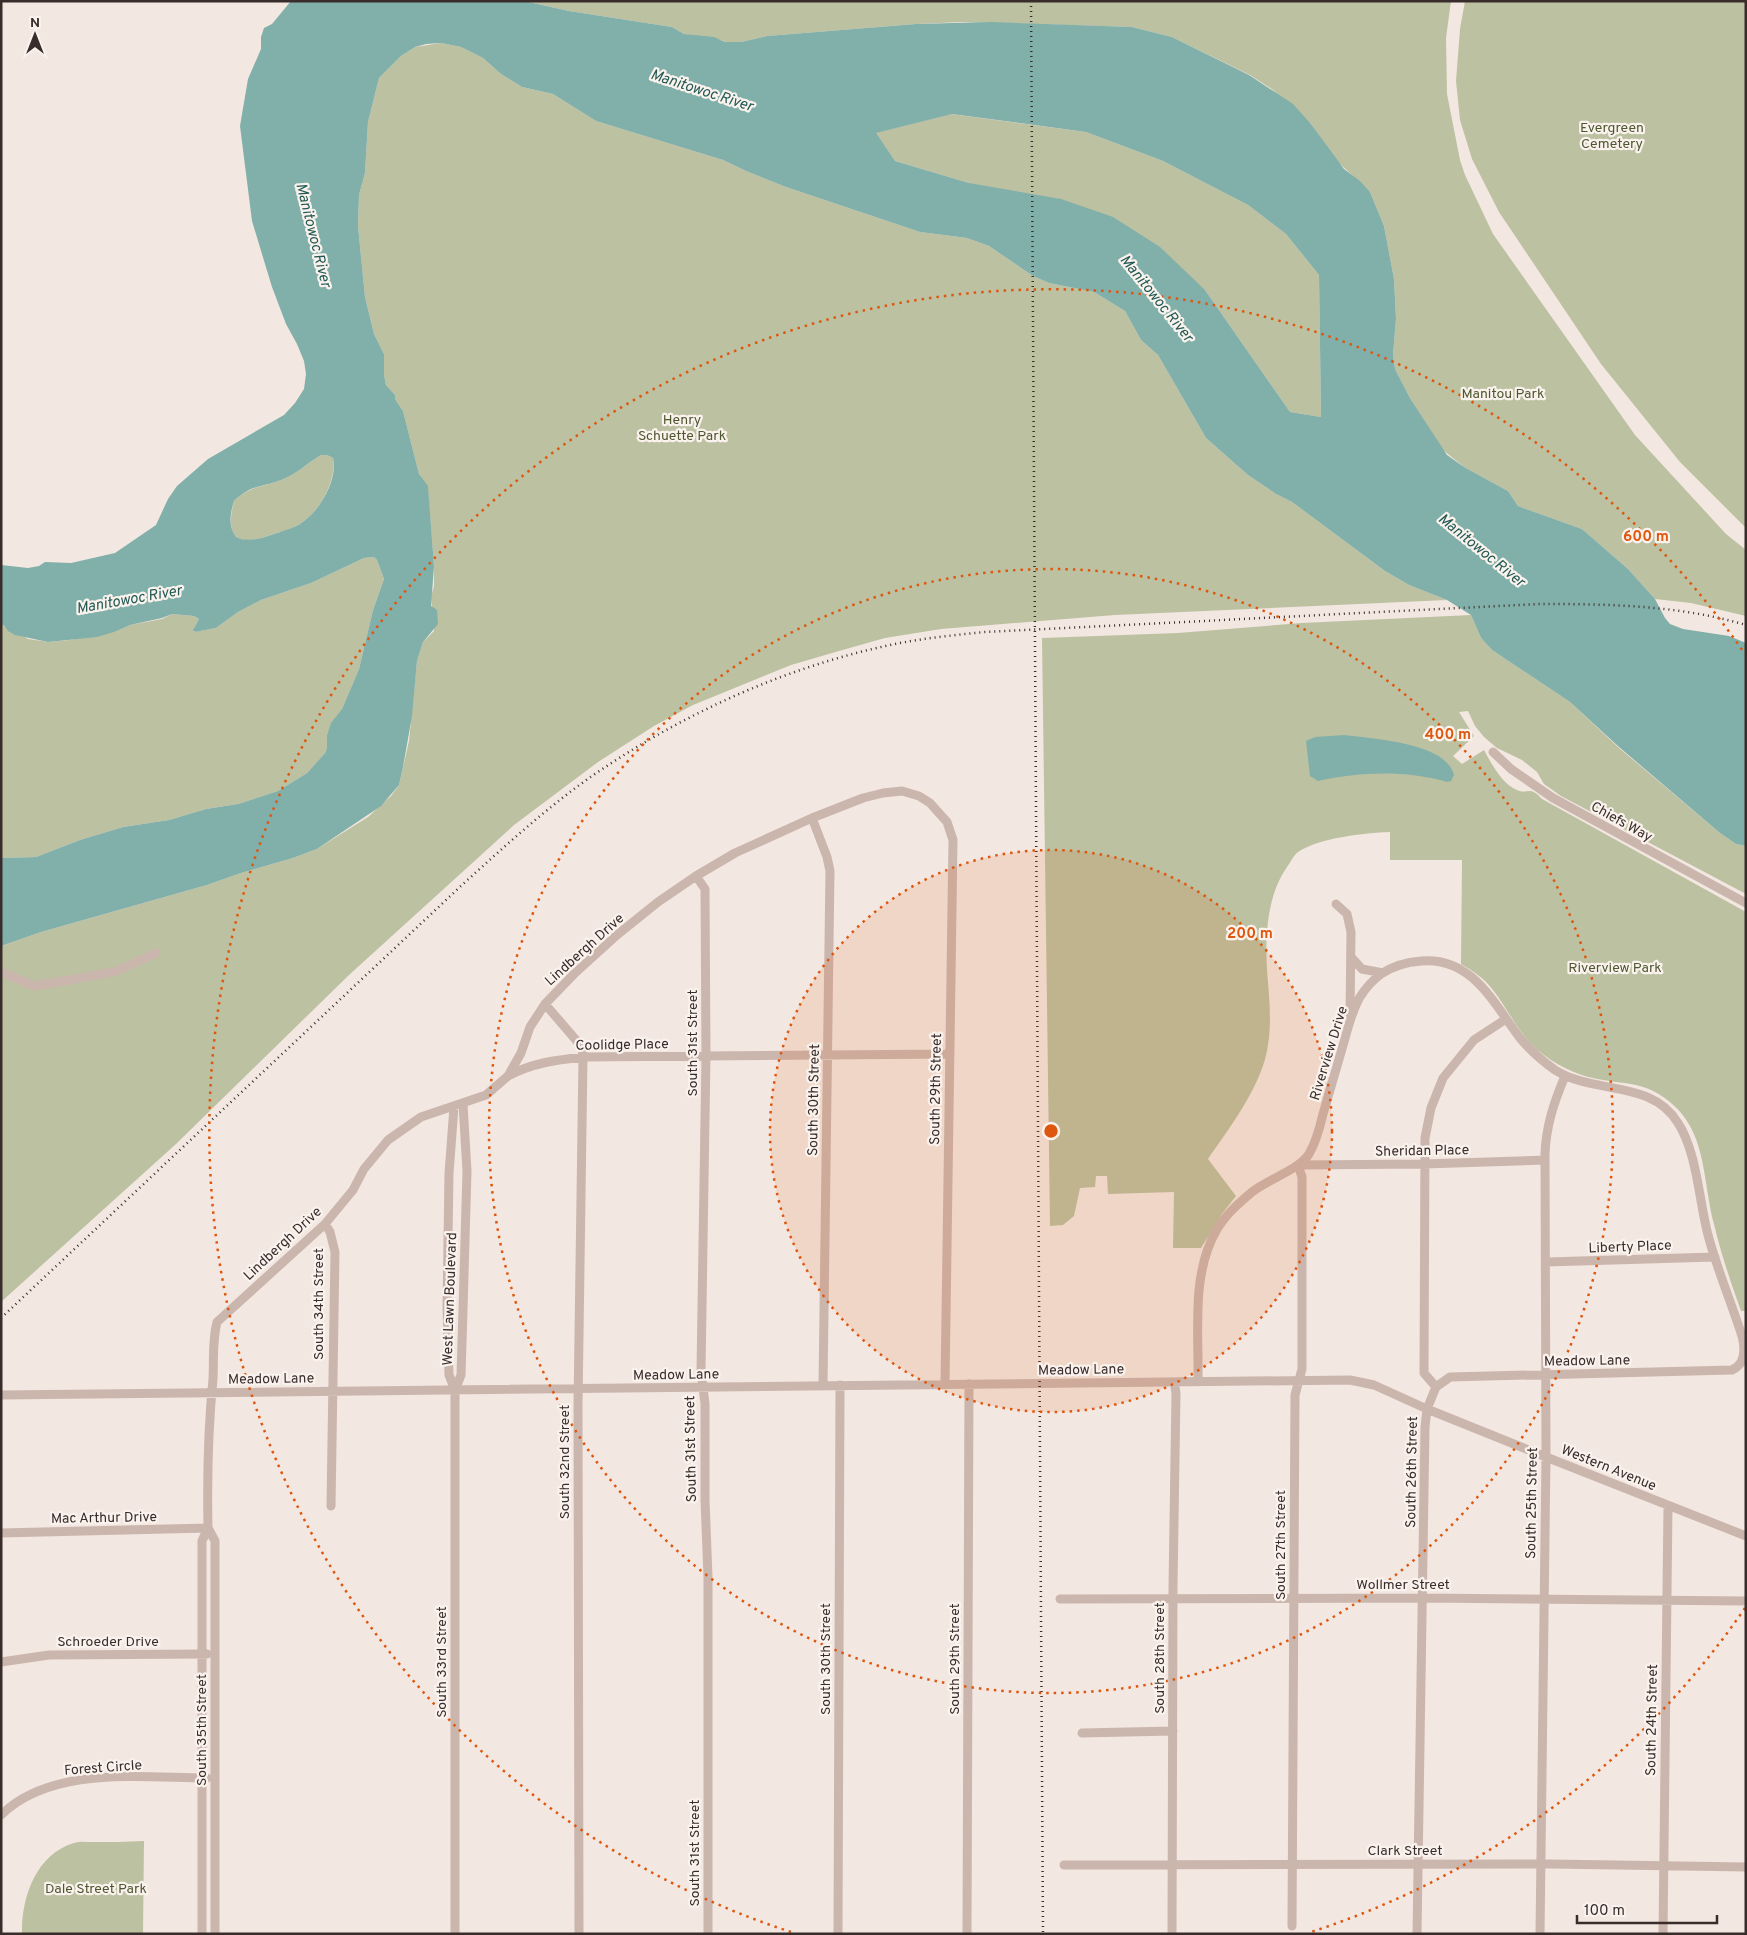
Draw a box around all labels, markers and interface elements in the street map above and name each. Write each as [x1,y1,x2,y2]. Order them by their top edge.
north arrow [10,10,60,60]
text: N [30,15,40,32]
water label: Manitowoc River [648,66,756,117]
park label: Evergreen Cemetery [1580,120,1644,153]
water label: Manitowoc River [290,181,335,291]
water label: Manitowoc River [1115,252,1198,347]
park label: Manitou Park [1462,386,1544,403]
park label: Henry Schuette Park [638,412,726,445]
water label: Manitowoc River [1434,510,1529,593]
text: 600 m [1623,528,1669,547]
water label: Manitowoc River [75,582,185,619]
text: 400 m [1425,726,1471,745]
street label: Chiefs Way [1588,798,1655,846]
street label: Lindbergh Drive [542,910,628,990]
text: 200 m [1227,925,1273,944]
park label: Riverview Park [1568,960,1662,977]
street label: South 31st Street [685,990,702,1096]
street label: Riverview Drive [1307,1004,1352,1103]
street label: South 29th Street [927,1033,946,1145]
street label: Coolidge Place [575,1036,669,1055]
street label: South 30th Street [805,1044,824,1156]
centre of rings [1042,1122,1060,1140]
street label: Sheridan Place [1375,1142,1469,1161]
street label: Lindbergh Drive [241,1204,326,1285]
street label: West Lawn Boulevard [440,1232,461,1366]
street label: Liberty Place [1588,1238,1672,1257]
street label: South 34th Street [311,1248,328,1360]
street label: Meadow Lane [1544,1352,1630,1371]
street label: Meadow Lane [1038,1361,1124,1380]
street label: Meadow Lane [633,1366,719,1385]
street label: Meadow Lane [228,1370,314,1389]
street label: South 31st Street [682,1395,701,1503]
street label: South 32nd Street [557,1405,574,1519]
street label: South 26th Street [1403,1416,1422,1528]
street label: Western Avenue [1558,1442,1658,1495]
street label: South 25th Street [1523,1447,1542,1559]
street label: South 27th Street [1273,1490,1290,1600]
street label: Mac Arthur Drive [51,1509,157,1528]
street label: Wollmer Street [1356,1577,1450,1594]
street label: South 28th Street [1152,1602,1169,1714]
street label: South 30th Street [818,1603,835,1715]
street label: South 29th Street [947,1603,964,1715]
street label: South 33rd Street [434,1606,451,1718]
street label: Schroeder Drive [57,1634,159,1651]
street label: South 24th Street [1643,1664,1662,1776]
street label: South 35th Street [194,1674,211,1786]
street label: Forest Circle [64,1757,143,1780]
street label: South 31st Street [687,1800,704,1906]
street label: Clark Street [1368,1843,1442,1860]
park label: Dale Street Park [45,1881,147,1898]
scale bar [1577,1892,1717,1924]
text: 100 m [1584,1902,1625,1921]

